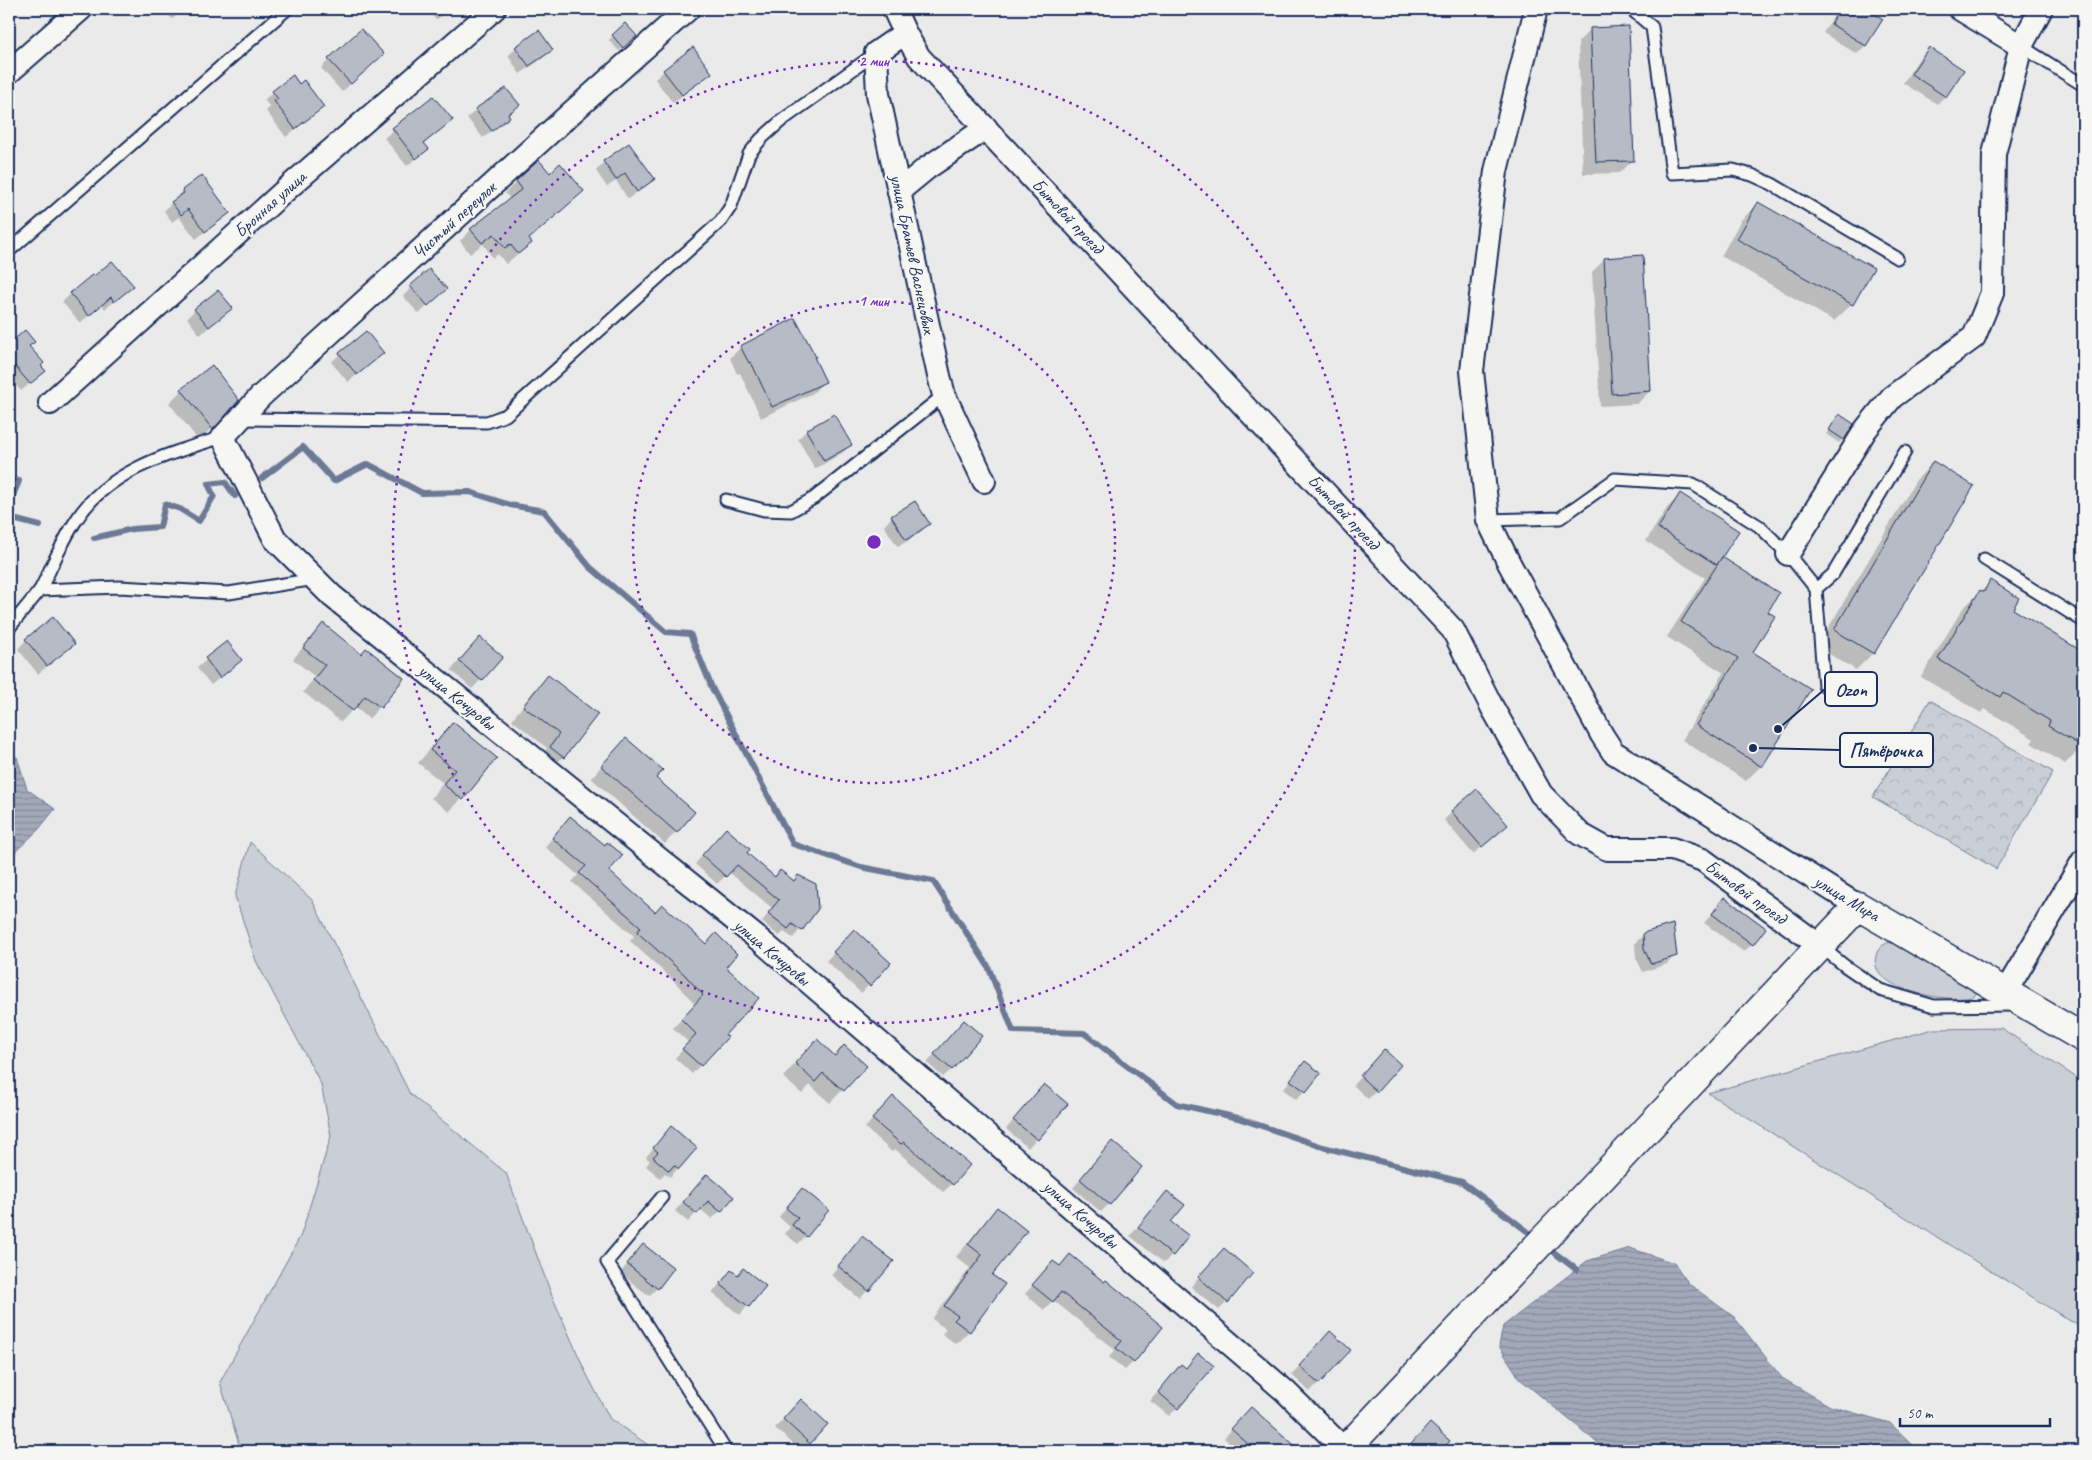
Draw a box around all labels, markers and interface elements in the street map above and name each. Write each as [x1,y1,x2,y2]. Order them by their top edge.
text: 2 мин [859,52,891,71]
street label: Бронная улица [229,165,312,242]
street label: улица Братьев Васнецовых [885,171,941,337]
street label: Бытовой проезд [1027,174,1110,260]
street label: Чистый переулок [408,175,502,263]
text: 1 мин [859,292,891,311]
street label: Бытовой проезд [1303,470,1386,556]
centre of rings [865,533,883,551]
street label: улица Кочуровы [413,659,501,736]
callout: Ozon [1825,672,1877,706]
text: Ozon [1835,678,1867,702]
callout: Пятёрочка [1840,733,1933,767]
text: Пятёрочка [1850,739,1924,763]
street label: Бытовой проезд [1701,855,1792,930]
street label: улица Мира [1809,869,1885,927]
street label: улица Кочуровы [729,913,816,991]
street label: улица Кочуровы [1038,1175,1124,1254]
scale bar [1900,1395,2050,1427]
text: 50 m [1907,1404,1934,1423]

